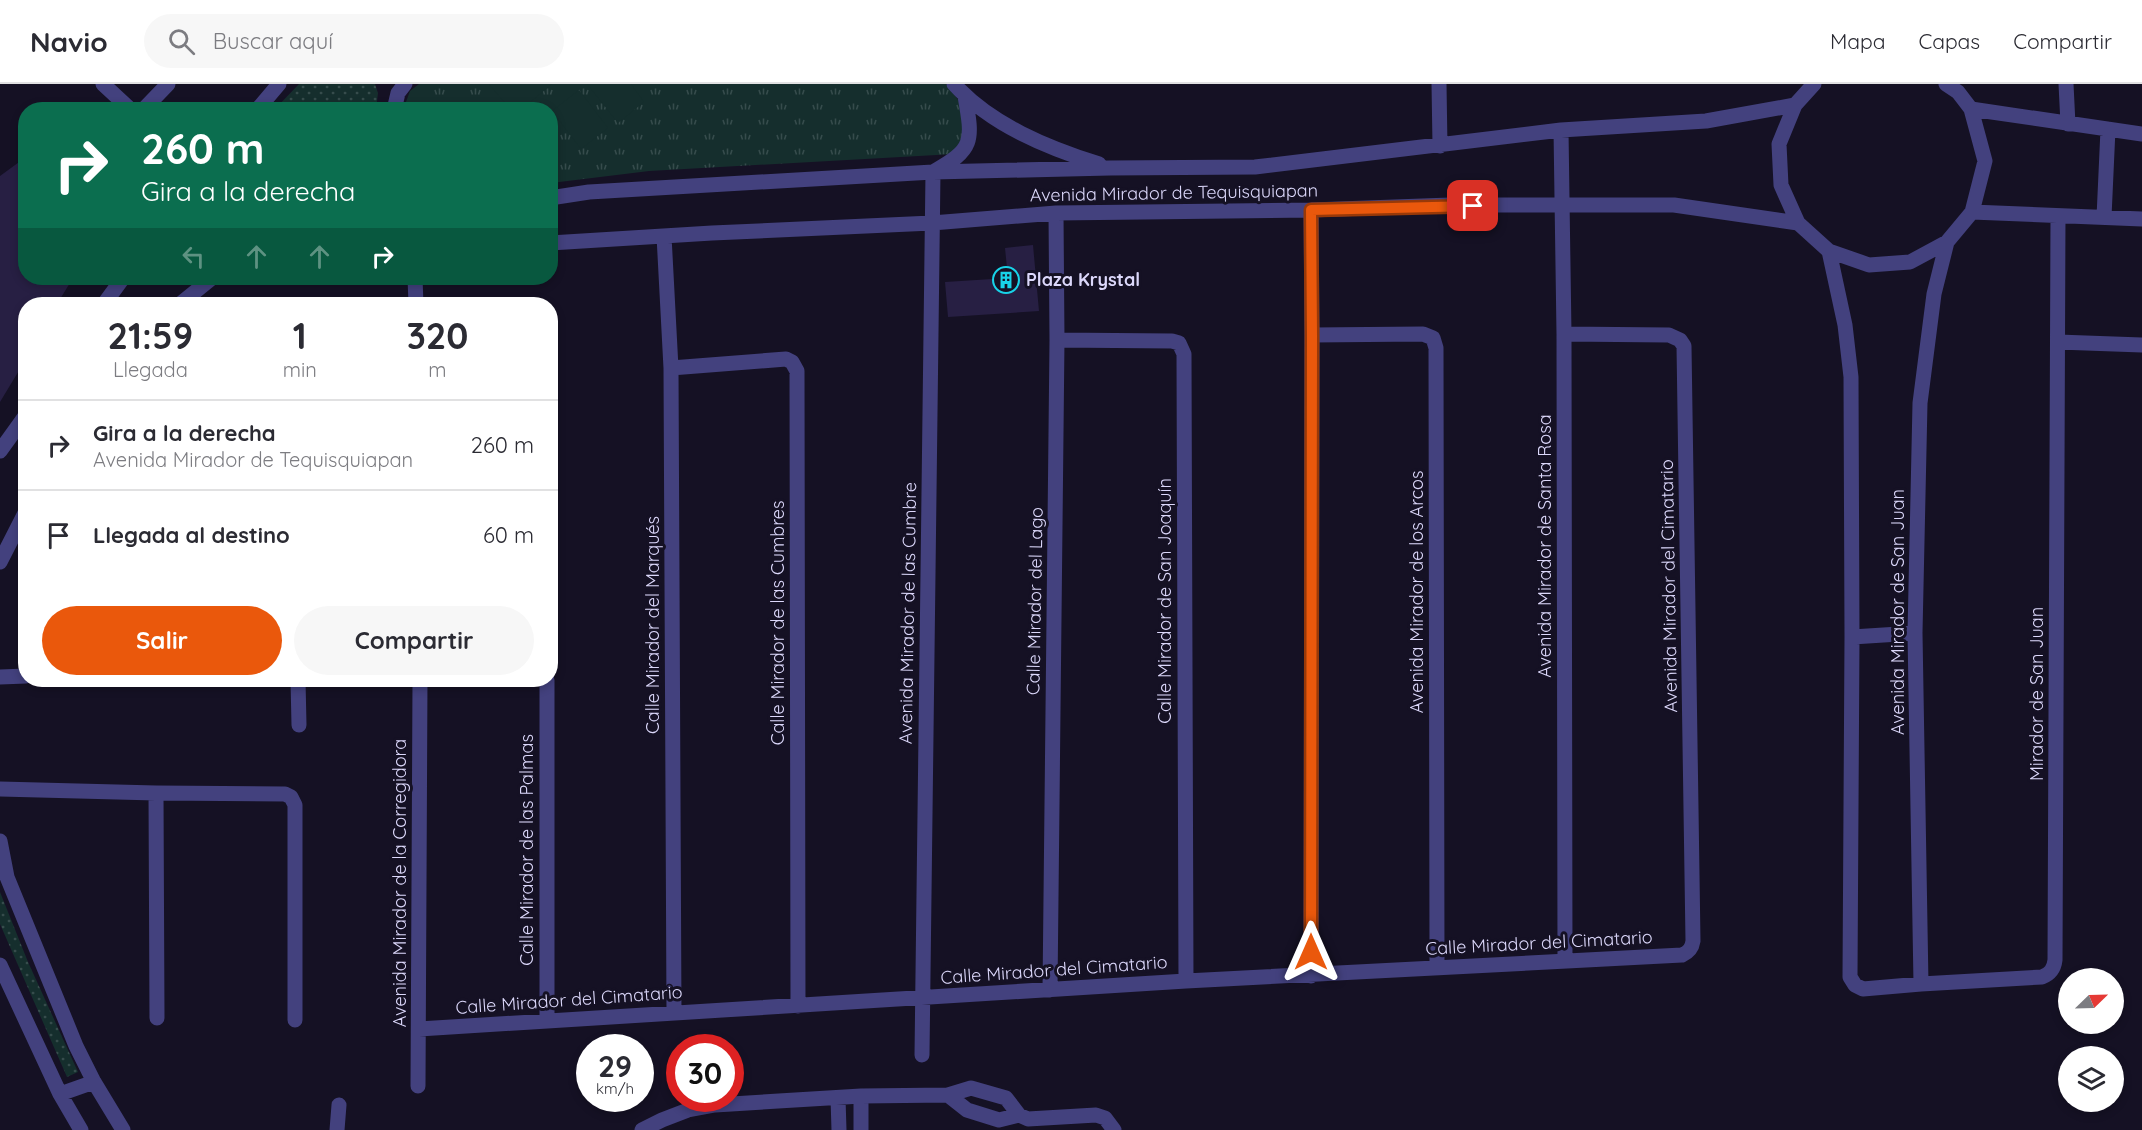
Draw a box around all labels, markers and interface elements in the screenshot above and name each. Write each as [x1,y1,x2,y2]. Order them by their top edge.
search box [144,14,564,68]
text: Navio [30,24,108,59]
icon: search [165,25,198,58]
text: Buscar aquí [213,27,333,55]
text: Mapa [1830,28,1885,54]
text: Capas [1918,28,1980,54]
text: Compartir [2013,28,2112,54]
text: 260 m [141,122,264,175]
icon: right [42,126,120,204]
text: Gira a la derecha [141,174,355,208]
street label: Avenida Mirador de Tequisquiapan [1030,178,1318,207]
pin [1447,180,1498,231]
icon: arrive [1456,189,1489,222]
icon: left [177,240,210,273]
icon: ahead [240,240,273,273]
icon: ahead [303,240,336,273]
icon: right [366,240,399,273]
building icon: Plaza Krystal [991,265,1021,295]
place label: Plaza Krystal [1026,268,1140,291]
text: 21:59 [108,313,193,358]
text: 1 [293,313,307,358]
text: 320 [406,313,468,358]
text: Llegada [113,357,188,382]
text: min [283,357,317,382]
text: m [428,357,447,382]
street label: Avenida Mirador de Santa Rosa [1533,414,1556,678]
text: Gira a la derecha [93,419,276,447]
icon: right [42,429,75,462]
text: 260 m [471,431,534,459]
text: Avenida Mirador de Tequisquiapan [93,447,413,472]
street label: Avenida Mirador del Cimatario [1655,459,1682,713]
street label: Avenida Mirador de los Arcos [1405,471,1428,713]
street label: Calle Mirador de San Joaquín [1153,478,1176,724]
street label: Avenida Mirador de las Cumbre [894,482,921,744]
street label: Avenida Mirador de San Juan [1886,489,1909,735]
street label: Calle Mirador de las Cumbres [766,501,789,745]
street label: Calle Mirador del Lago [1021,507,1048,695]
street label: Calle Mirador del Marqués [641,516,664,734]
icon: arrive [42,519,75,552]
text: Llegada al destino [93,521,290,549]
text: 60 m [483,521,534,549]
button: Salir [42,606,282,675]
button: Compartir [294,606,534,675]
street label: Mirador de San Juan [2025,607,2048,781]
street label: Calle Mirador de las Palmas [515,734,538,966]
street label: Avenida Mirador de la Corregidora [388,739,411,1027]
position arrow [1279,920,1343,984]
street label: Calle Mirador del Cimatario [1425,925,1653,960]
street label: Calle Mirador del Cimatario [940,950,1168,989]
north arrow [2058,968,2124,1034]
map controls [2058,968,2124,1112]
street label: Calle Mirador del Cimatario [455,980,683,1019]
speed limit sign: 30 [666,1034,744,1112]
button: layers [2058,1046,2124,1112]
text: 29 [598,1047,632,1085]
text: km/h [596,1079,634,1098]

